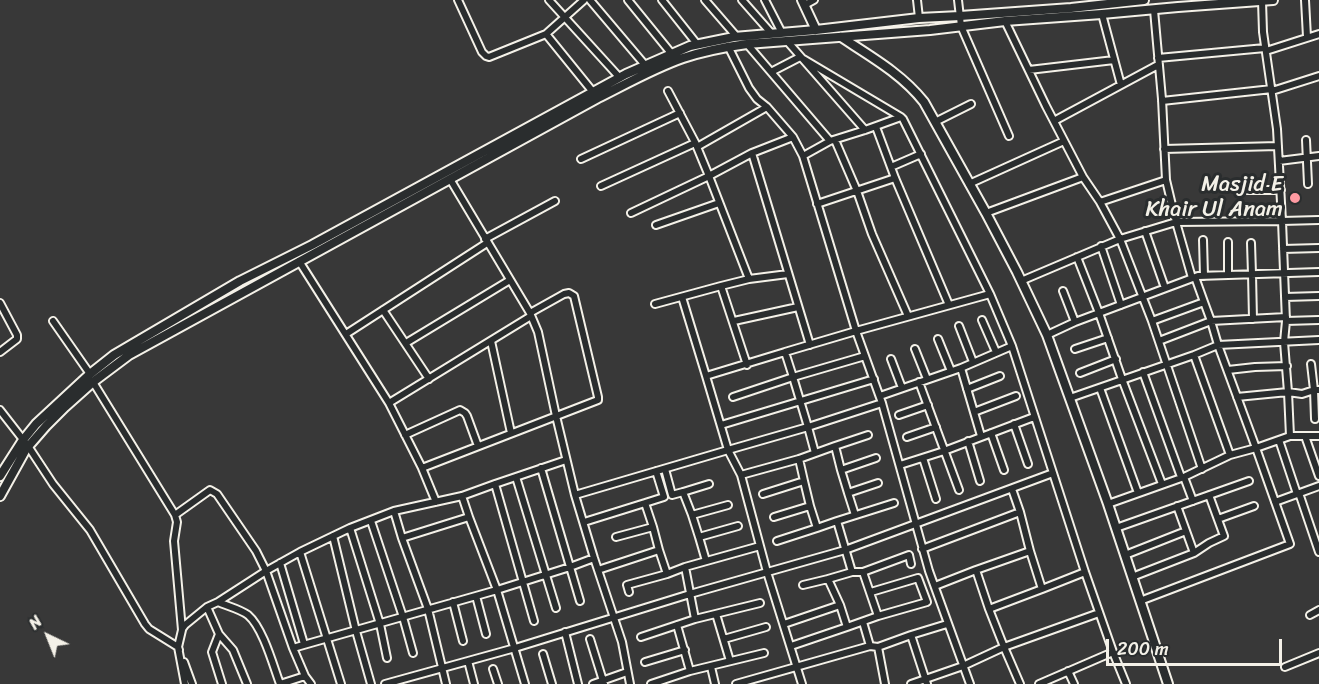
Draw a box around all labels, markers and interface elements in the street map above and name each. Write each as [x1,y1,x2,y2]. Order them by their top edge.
place label: Masjid E Khair Ul Anam [1145,172,1283,224]
marker: Masjid E Khair Ul Anam [1288,191,1302,205]
north arrow [18,606,78,666]
text: N [21,608,49,637]
scale bar [1109,627,1284,665]
text: 200 m [1117,633,1169,665]

